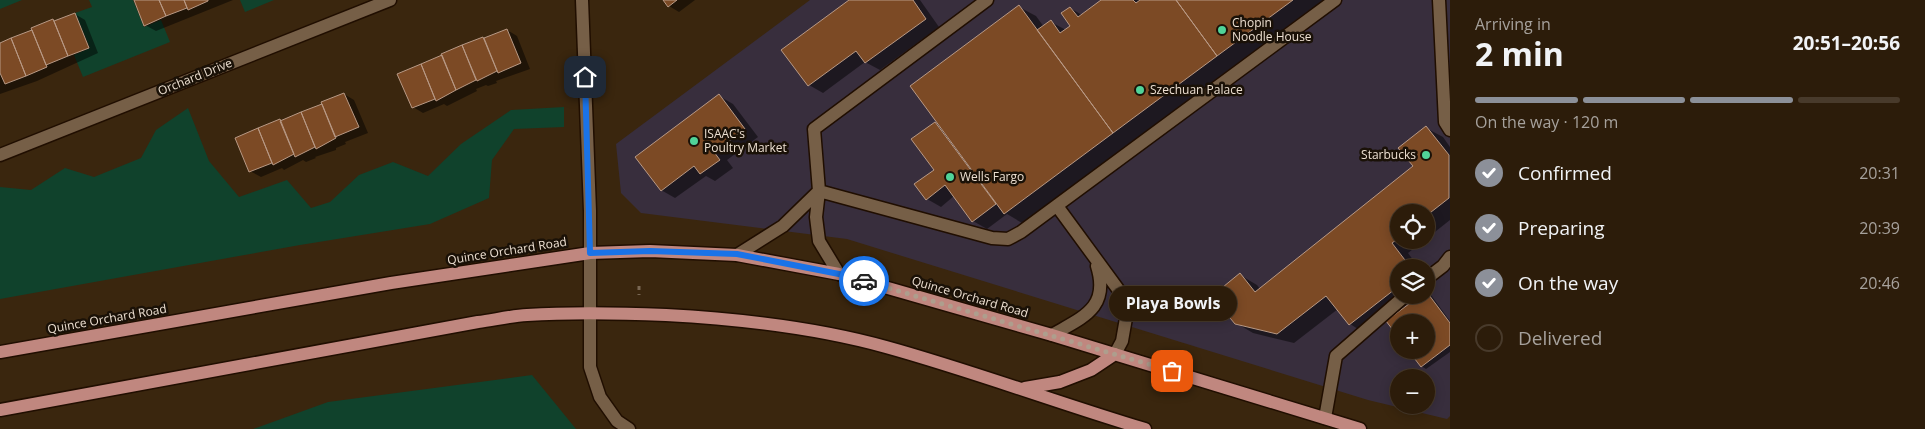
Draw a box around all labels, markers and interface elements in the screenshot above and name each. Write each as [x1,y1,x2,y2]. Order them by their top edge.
text: Arriving in [1475,13,1551,35]
place label: Chopin Noodle House [1232,14,1312,45]
marker: Chopin Noodle House [1216,24,1228,36]
text: 20:51–20:56 [1793,30,1900,56]
text: 2 min [1475,32,1564,75]
street label: Orchard Drive [155,54,235,99]
pin [564,56,606,98]
icon: home [571,63,599,91]
place label: Szechuan Palace [1150,81,1243,98]
marker: Szechuan Palace [1134,84,1146,96]
text: On the way · 120 m [1475,111,1618,133]
place label: ISAAC's Poultry Market [704,125,787,156]
marker: ISAAC's Poultry Market [688,135,700,147]
place label: Starbucks [1361,146,1416,163]
marker: Starbucks [1420,149,1432,161]
icon: check [1475,159,1503,187]
text: Confirmed [1518,160,1612,186]
text: 20:31 [1859,162,1900,184]
place label: Wells Fargo [960,168,1024,185]
marker: Wells Fargo [944,171,956,183]
map controls [1390,204,1435,414]
button: locate [1390,204,1435,249]
icon: check [1475,214,1503,242]
text: Preparing [1518,215,1605,241]
text: 20:39 [1859,217,1900,239]
street label: Quince Orchard Road [446,233,568,268]
courier [839,256,889,306]
button: layers [1390,259,1435,304]
icon: car [850,267,878,295]
icon: check [1475,269,1503,297]
text: On the way [1518,270,1618,296]
street label: Quince Orchard Road [910,272,1030,321]
text: 20:46 [1859,272,1900,294]
callout: Playa Bowls [1108,286,1236,321]
text: Playa Bowls [1126,292,1220,314]
street label: Quince Orchard Road [46,300,168,337]
button: + [1390,314,1435,359]
text: Delivered [1518,325,1602,351]
pin [1151,350,1193,392]
icon: bag [1158,357,1186,385]
button: − [1390,369,1435,414]

